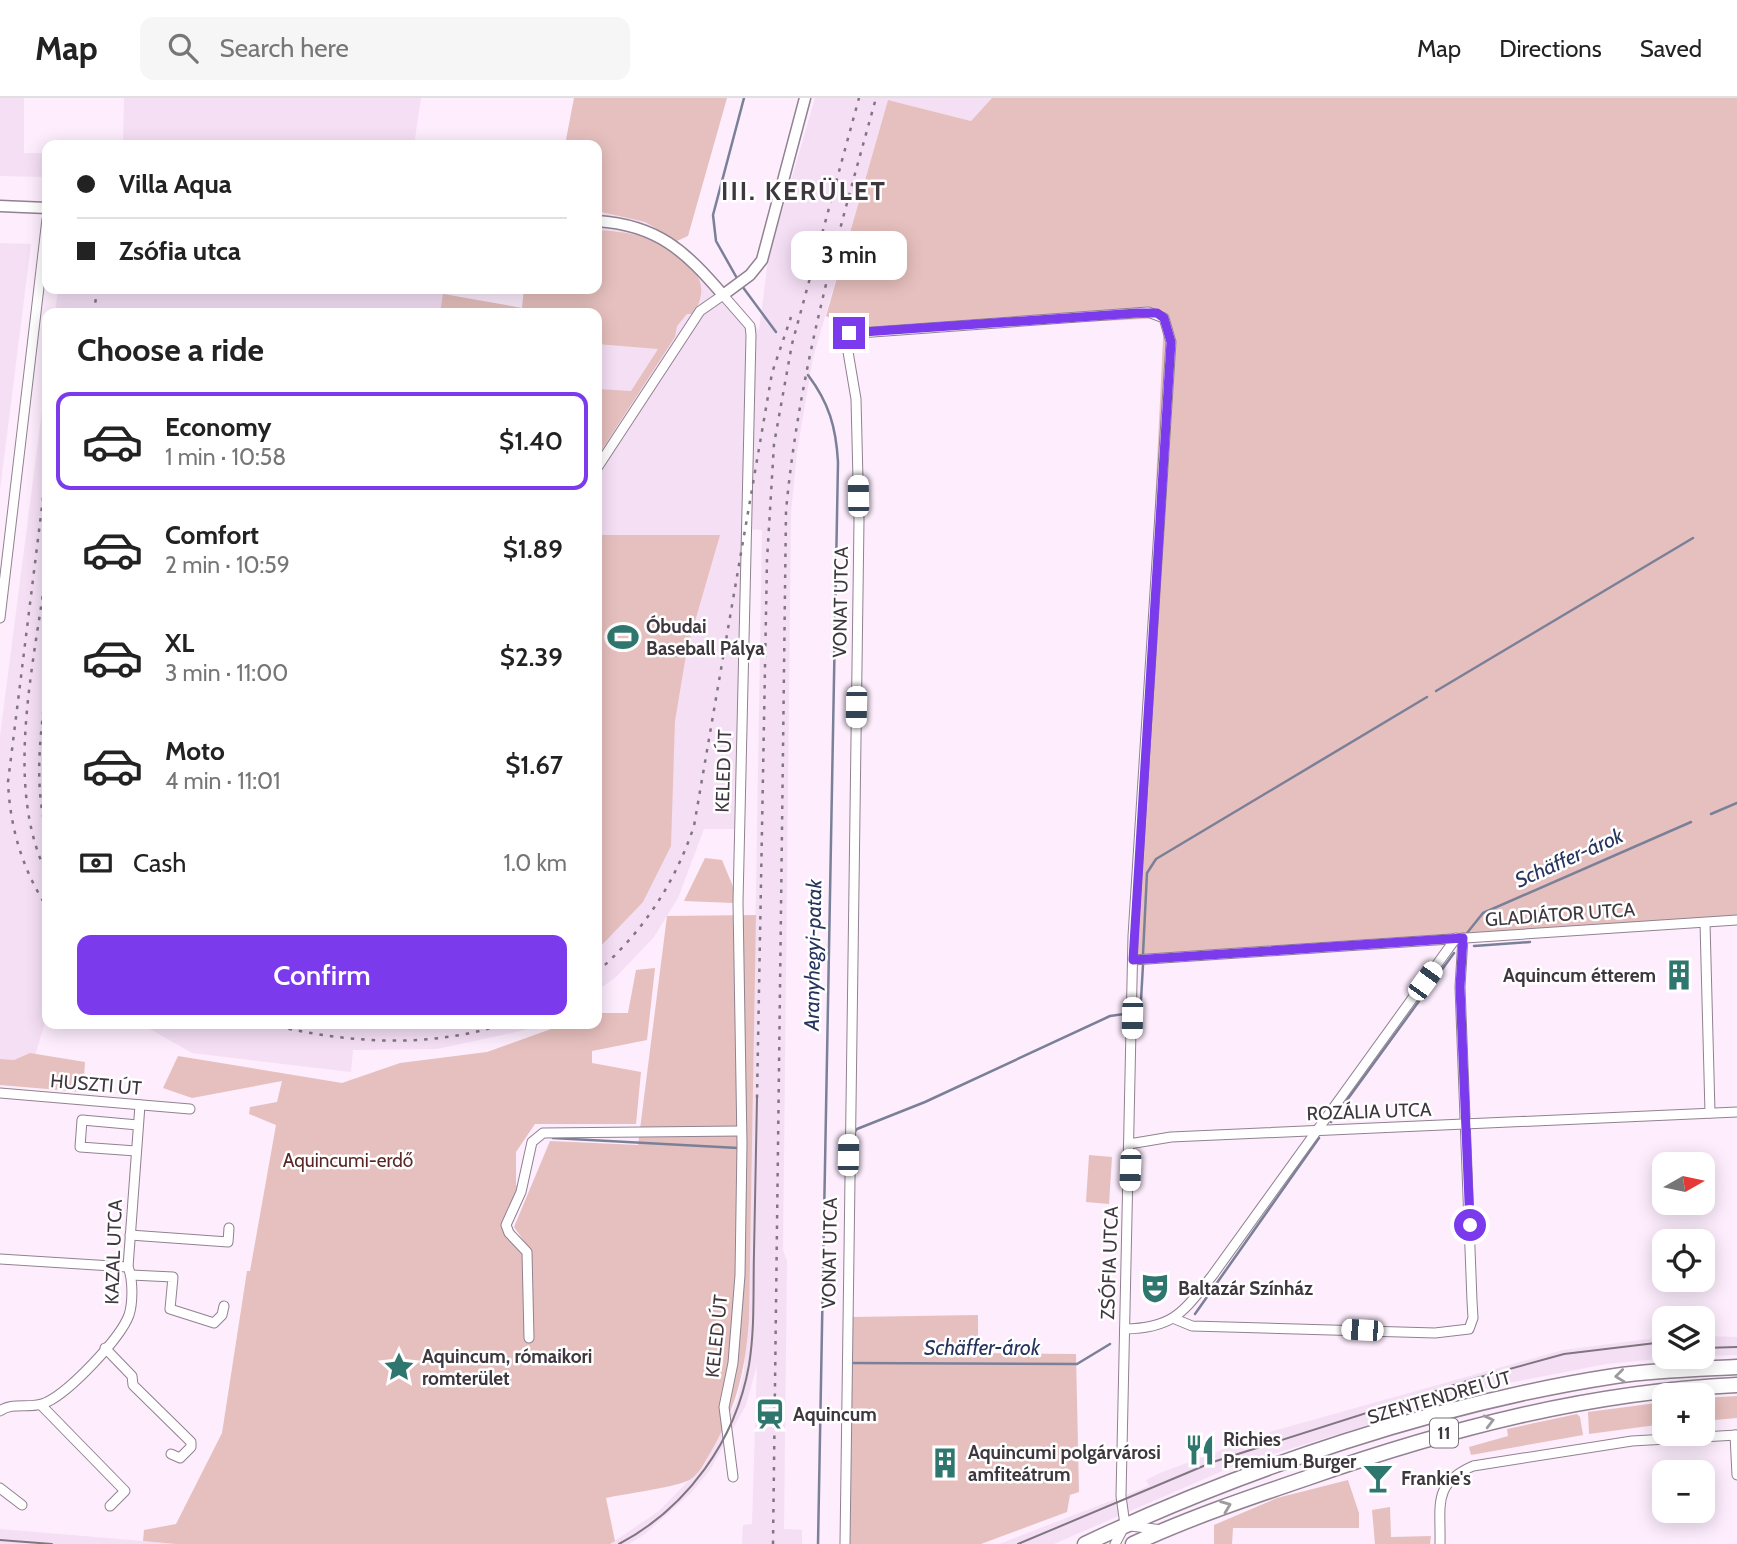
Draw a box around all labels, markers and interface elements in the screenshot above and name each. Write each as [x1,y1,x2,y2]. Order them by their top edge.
search box [140,17,630,80]
text: Map [35,28,98,68]
icon: search [164,29,202,67]
text: Search here [220,32,349,64]
text: Map [1417,34,1461,63]
text: Directions [1499,34,1602,63]
text: Saved [1640,34,1702,63]
text: Villa Aqua [119,168,232,200]
district label: III. KERÜLET [721,175,887,207]
callout: 3 min [791,232,907,280]
text: Zsófia utca [119,235,241,267]
text: 3 min [821,241,877,269]
route end [833,317,865,349]
text: Choose a ride [77,330,264,369]
icon: car [81,410,144,473]
text: Economy [165,411,271,443]
text: $1.40 [499,425,563,457]
text: 1 min · 10:58 [165,443,286,471]
car [848,475,869,517]
icon: car [81,518,144,581]
text: Comfort [165,519,259,551]
text: $1.89 [503,533,563,565]
street label: VONAT UTCA [828,546,853,658]
text: 2 min · 10:59 [165,551,290,579]
place label: Óbudai Baseball Pálya [646,614,765,660]
sports icon: Óbudai Baseball Pálya [606,620,640,654]
icon: car [81,626,144,689]
text: XL [165,627,194,659]
text: $2.39 [500,641,563,673]
text: 3 min · 11:00 [165,659,288,687]
car [846,686,867,728]
street label: KELED ÚT [710,729,736,813]
icon: car [81,734,144,797]
text: Moto [165,735,225,767]
text: $1.67 [505,749,563,781]
text: 4 min · 11:01 [165,767,281,795]
water label: Schäffer-árok [1511,822,1628,893]
icon: cash [77,844,115,882]
text: Cash [133,847,186,879]
text: 1.0 km [503,849,567,877]
water label: Aranyhegyi-patak [799,878,826,1032]
street label: GLADIÁTOR UTCA [1484,897,1636,931]
button: Confirm [77,935,567,1015]
car [1405,958,1446,1004]
building icon: Aquincum étterem [1662,958,1696,992]
place label: Aquincum étterem [1503,964,1656,987]
car [1122,997,1143,1039]
street label: HUSZTI ÚT [49,1068,143,1100]
street label: ROZÁLIA UTCA [1306,1097,1432,1125]
car [838,1134,859,1176]
park label: Aquincumi-erdő [283,1149,413,1172]
car [1119,1149,1142,1191]
north arrow [1652,1152,1715,1214]
map controls [1652,1152,1715,1523]
street label: VONAT UTCA [817,1197,842,1309]
street label: KAZAL UTCA [100,1199,127,1305]
street label: ZSÓFIA UTCA [1095,1205,1123,1320]
route start [1454,1209,1486,1241]
button: locate [1652,1229,1715,1292]
theatre icon: Baltazár Színház [1138,1271,1172,1305]
place label: Baltazár Színház [1178,1277,1313,1300]
street label: KELED ÚT [700,1293,732,1379]
button: layers [1652,1306,1715,1369]
car [1341,1318,1384,1342]
water label: Schäffer-árok [924,1335,1041,1360]
place label: Aquincum, rómaikori romterület [422,1345,592,1390]
place icon: Aquincum, rómaikori romterület [382,1350,416,1384]
street label: SZENTENDREI ÚT [1364,1365,1514,1429]
one-way arrow [1614,1368,1626,1383]
button: + [1652,1383,1715,1446]
station icon: Aquincum [753,1397,787,1431]
place label: Aquincum [793,1403,877,1426]
one-way arrow [1483,1415,1495,1429]
road number: 11 [1430,1418,1458,1448]
place label: Richies Premium Burger [1223,1428,1357,1473]
restaurant icon: Richies Premium Burger [1183,1433,1217,1467]
place label: Aquincumi polgárvárosi amfiteátrum [968,1441,1161,1486]
building icon: Aquincumi polgárvárosi amfiteátrum [928,1446,962,1480]
button: − [1652,1460,1715,1523]
bar icon: Frankie's [1361,1461,1395,1495]
place label: Frankie's [1401,1467,1471,1490]
one-way arrow [1220,1500,1232,1514]

